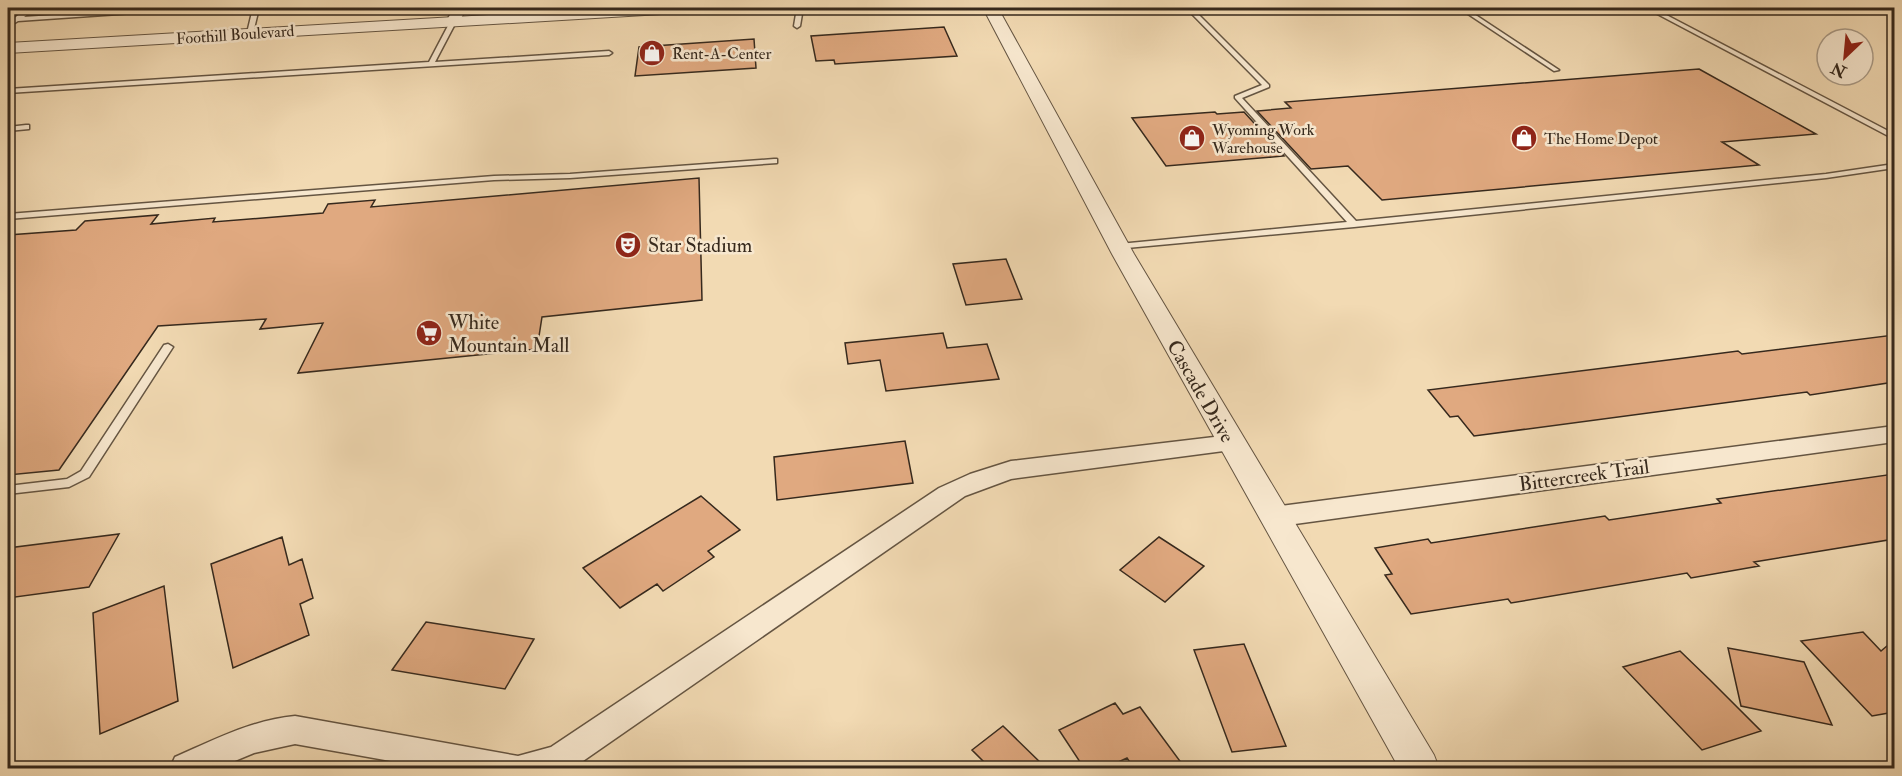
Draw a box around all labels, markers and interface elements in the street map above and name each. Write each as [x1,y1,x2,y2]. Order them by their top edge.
street label: Foothill Boulevard [175,21,295,49]
north arrow [1815,27,1875,87]
shop icon: Rent-A-Center [637,38,667,68]
place label: Rent-A-Center [672,44,772,64]
text: N [1827,57,1851,82]
place label: Wyoming Work Warehouse [1211,120,1315,158]
shop icon: Wyoming Work Warehouse [1177,123,1207,153]
shop icon: The Home Depot [1509,123,1539,153]
place label: The Home Depot [1544,129,1658,150]
theatre icon: Star Stadium [613,230,643,260]
place label: Star Stadium [648,233,753,258]
place label: White Mountain Mall [447,310,569,358]
supermarket icon: White Mountain Mall [414,318,444,348]
street label: Cascade Drive [1161,336,1240,447]
street label: Bittercreek Trail [1517,454,1651,497]

